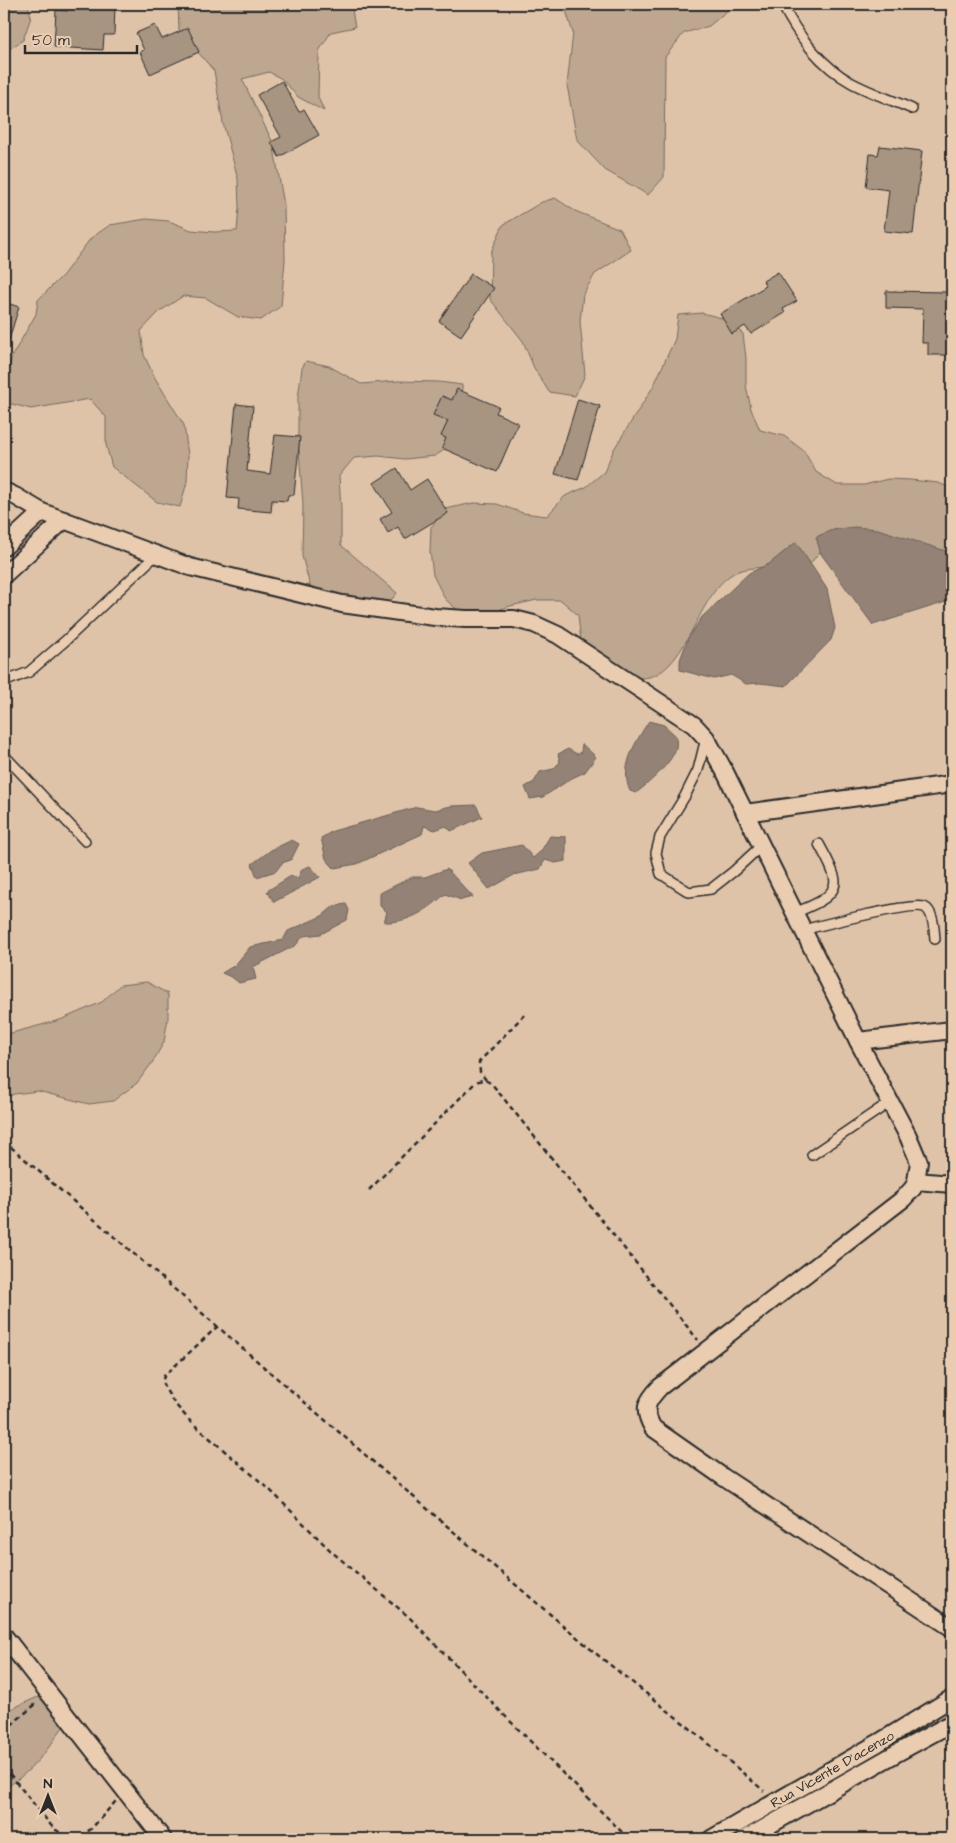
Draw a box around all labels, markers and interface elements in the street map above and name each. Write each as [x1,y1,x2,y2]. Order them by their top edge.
scale bar [25,22,138,54]
text: 50 m [32,30,70,51]
street label: Rua Vicente D'acenzo [767,1726,898,1813]
north arrow [22,1770,72,1820]
text: N [44,1774,53,1794]

